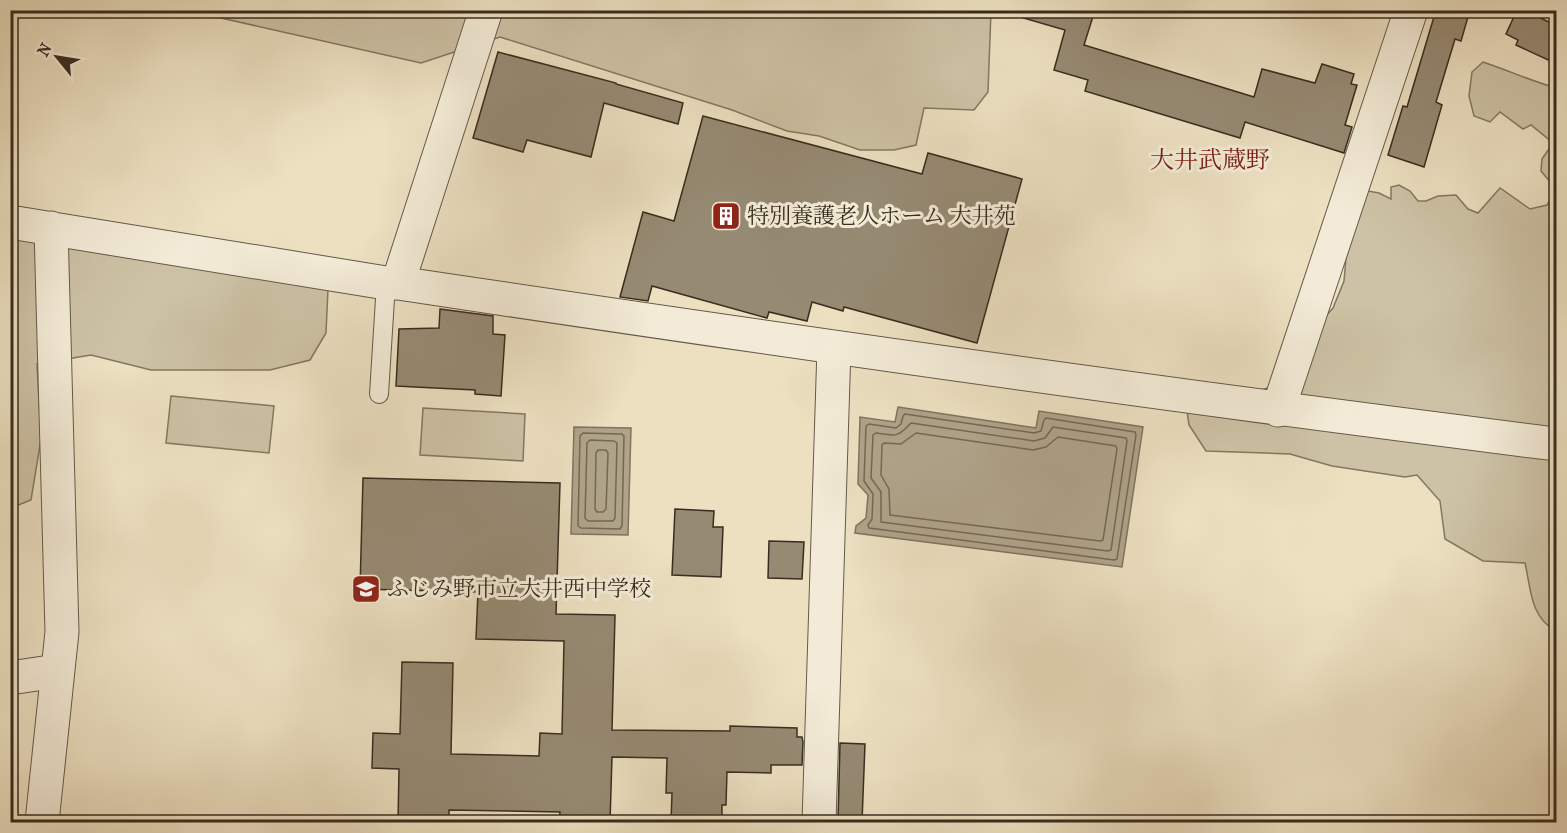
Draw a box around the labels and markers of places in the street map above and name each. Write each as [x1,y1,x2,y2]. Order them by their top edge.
building icon: 特別養護老人ホーム 大井苑 [710,200,742,232]
place label: 特別養護老人ホーム 大井苑 [747,203,1016,229]
school or university icon: ふじみ野市立大井西中学校 [350,573,382,605]
place label: ふじみ野市立大井西中学校 [387,576,651,602]

